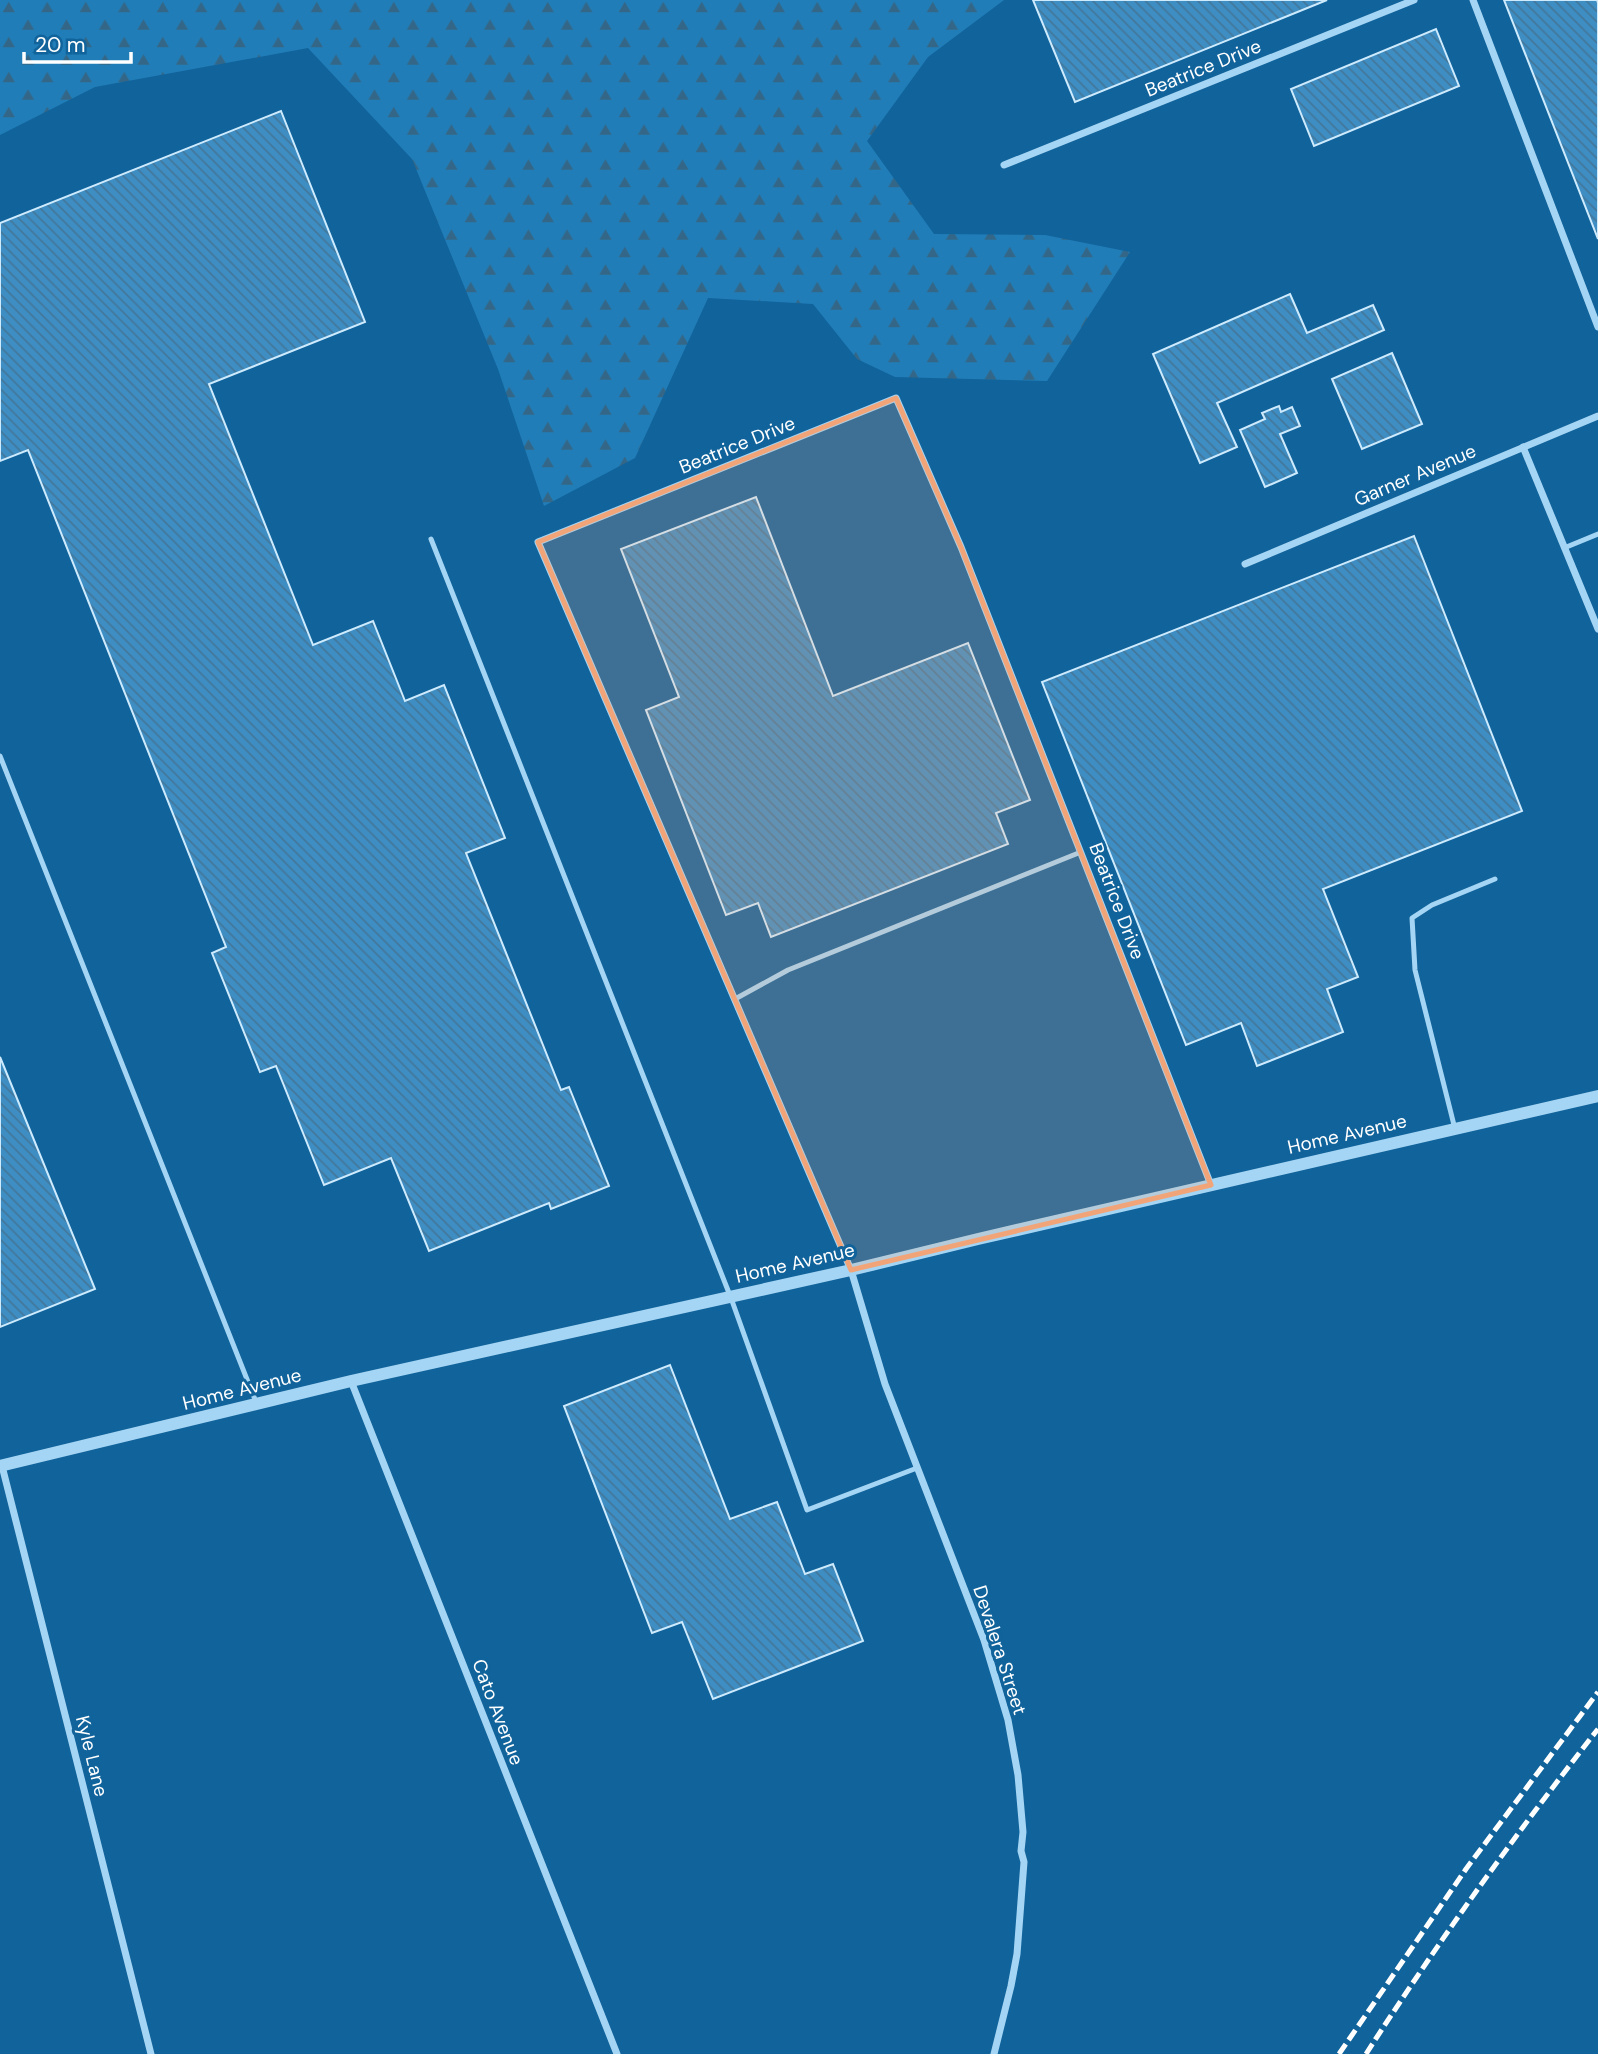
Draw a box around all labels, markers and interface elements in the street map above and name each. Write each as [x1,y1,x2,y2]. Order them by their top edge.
scale bar [24,21,131,65]
text: 20 m [35,31,86,59]
street label: Beatrice Drive [1141,33,1265,103]
street label: Beatrice Drive [675,410,799,480]
street label: Garner Avenue [1350,438,1480,512]
street label: Beatrice Drive [1083,839,1151,963]
street label: Home Avenue [1285,1108,1409,1160]
street label: Home Avenue [733,1237,857,1289]
street label: Home Avenue [180,1362,304,1416]
street label: Devalera Street [967,1582,1033,1718]
street label: Cato Avenue [466,1655,530,1769]
street label: Kyle Lane [70,1713,114,1799]

